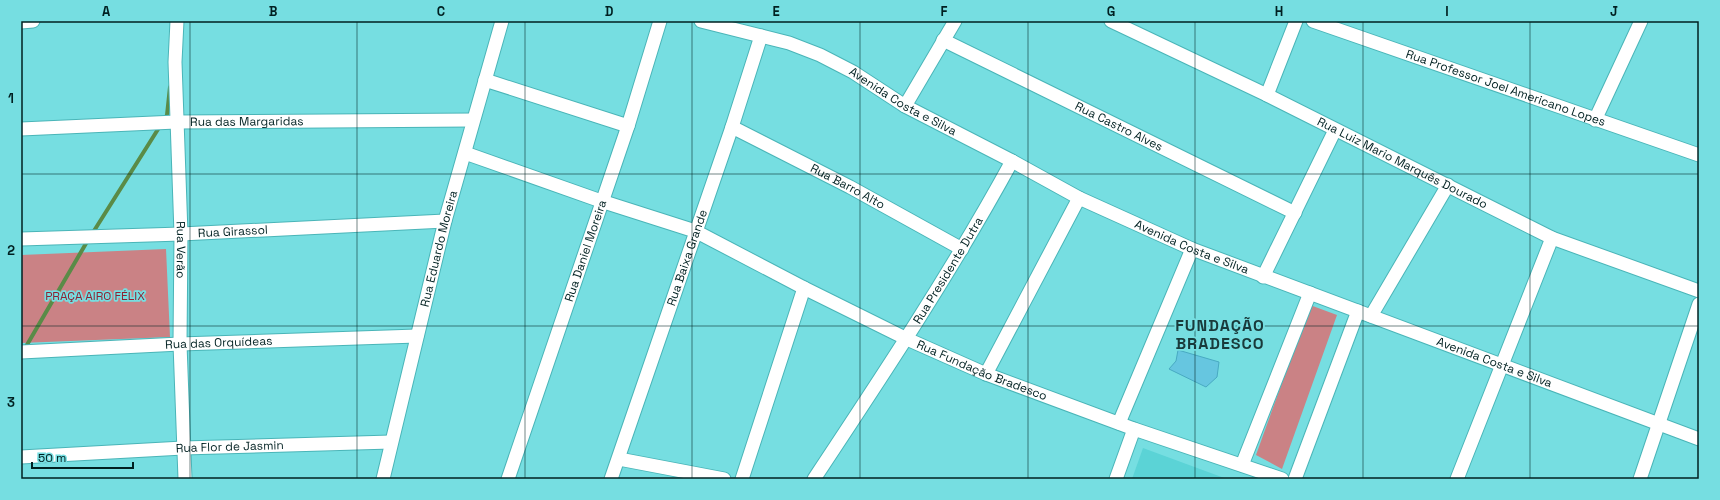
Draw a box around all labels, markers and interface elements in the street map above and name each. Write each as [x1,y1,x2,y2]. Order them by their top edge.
text: A [102,3,111,20]
text: B [269,3,278,20]
text: C [437,3,445,20]
text: D [605,3,614,20]
text: E [772,3,780,20]
text: F [941,3,948,20]
text: G [1107,3,1115,20]
text: H [1275,3,1283,20]
text: I [1445,3,1449,20]
text: J [1610,3,1618,20]
street label: Rua Professor Joel Americano Lopes [1404,46,1608,130]
street label: Avenida Costa e Silva [846,64,959,139]
text: 1 [8,90,14,107]
street label: Rua Castro Alves [1072,98,1166,155]
street label: Rua das Margaridas [190,113,304,130]
street label: Rua Luiz Mario Marquês Dourado [1314,113,1490,212]
street label: Rua Barro Alto [808,160,888,213]
street label: Rua Eduardo Moreira [417,188,461,309]
street label: Rua Daniel Moreira [561,198,610,304]
street label: Rua Baixa Grande [663,207,711,308]
street label: Rua Presidente Dutra [909,214,987,327]
street label: Avenida Costa e Silva [1132,216,1251,278]
street label: Rua Verão [173,221,189,279]
street label: Rua Girassol [197,222,268,241]
text: 2 [7,242,15,259]
park label: PRAÇA AIRO FÉLIX [45,288,145,304]
district label: FUNDAÇÃO BRADESCO [1175,315,1265,354]
street label: Rua das Orquídeas [165,333,273,353]
street label: Avenida Costa e Silva [1434,333,1555,391]
street label: Rua Fundação Bradesco [914,336,1049,404]
text: 3 [7,394,15,411]
street label: Rua Flor de Jasmin [175,437,284,456]
scale bar [32,444,133,470]
text: 50 m [38,450,66,466]

